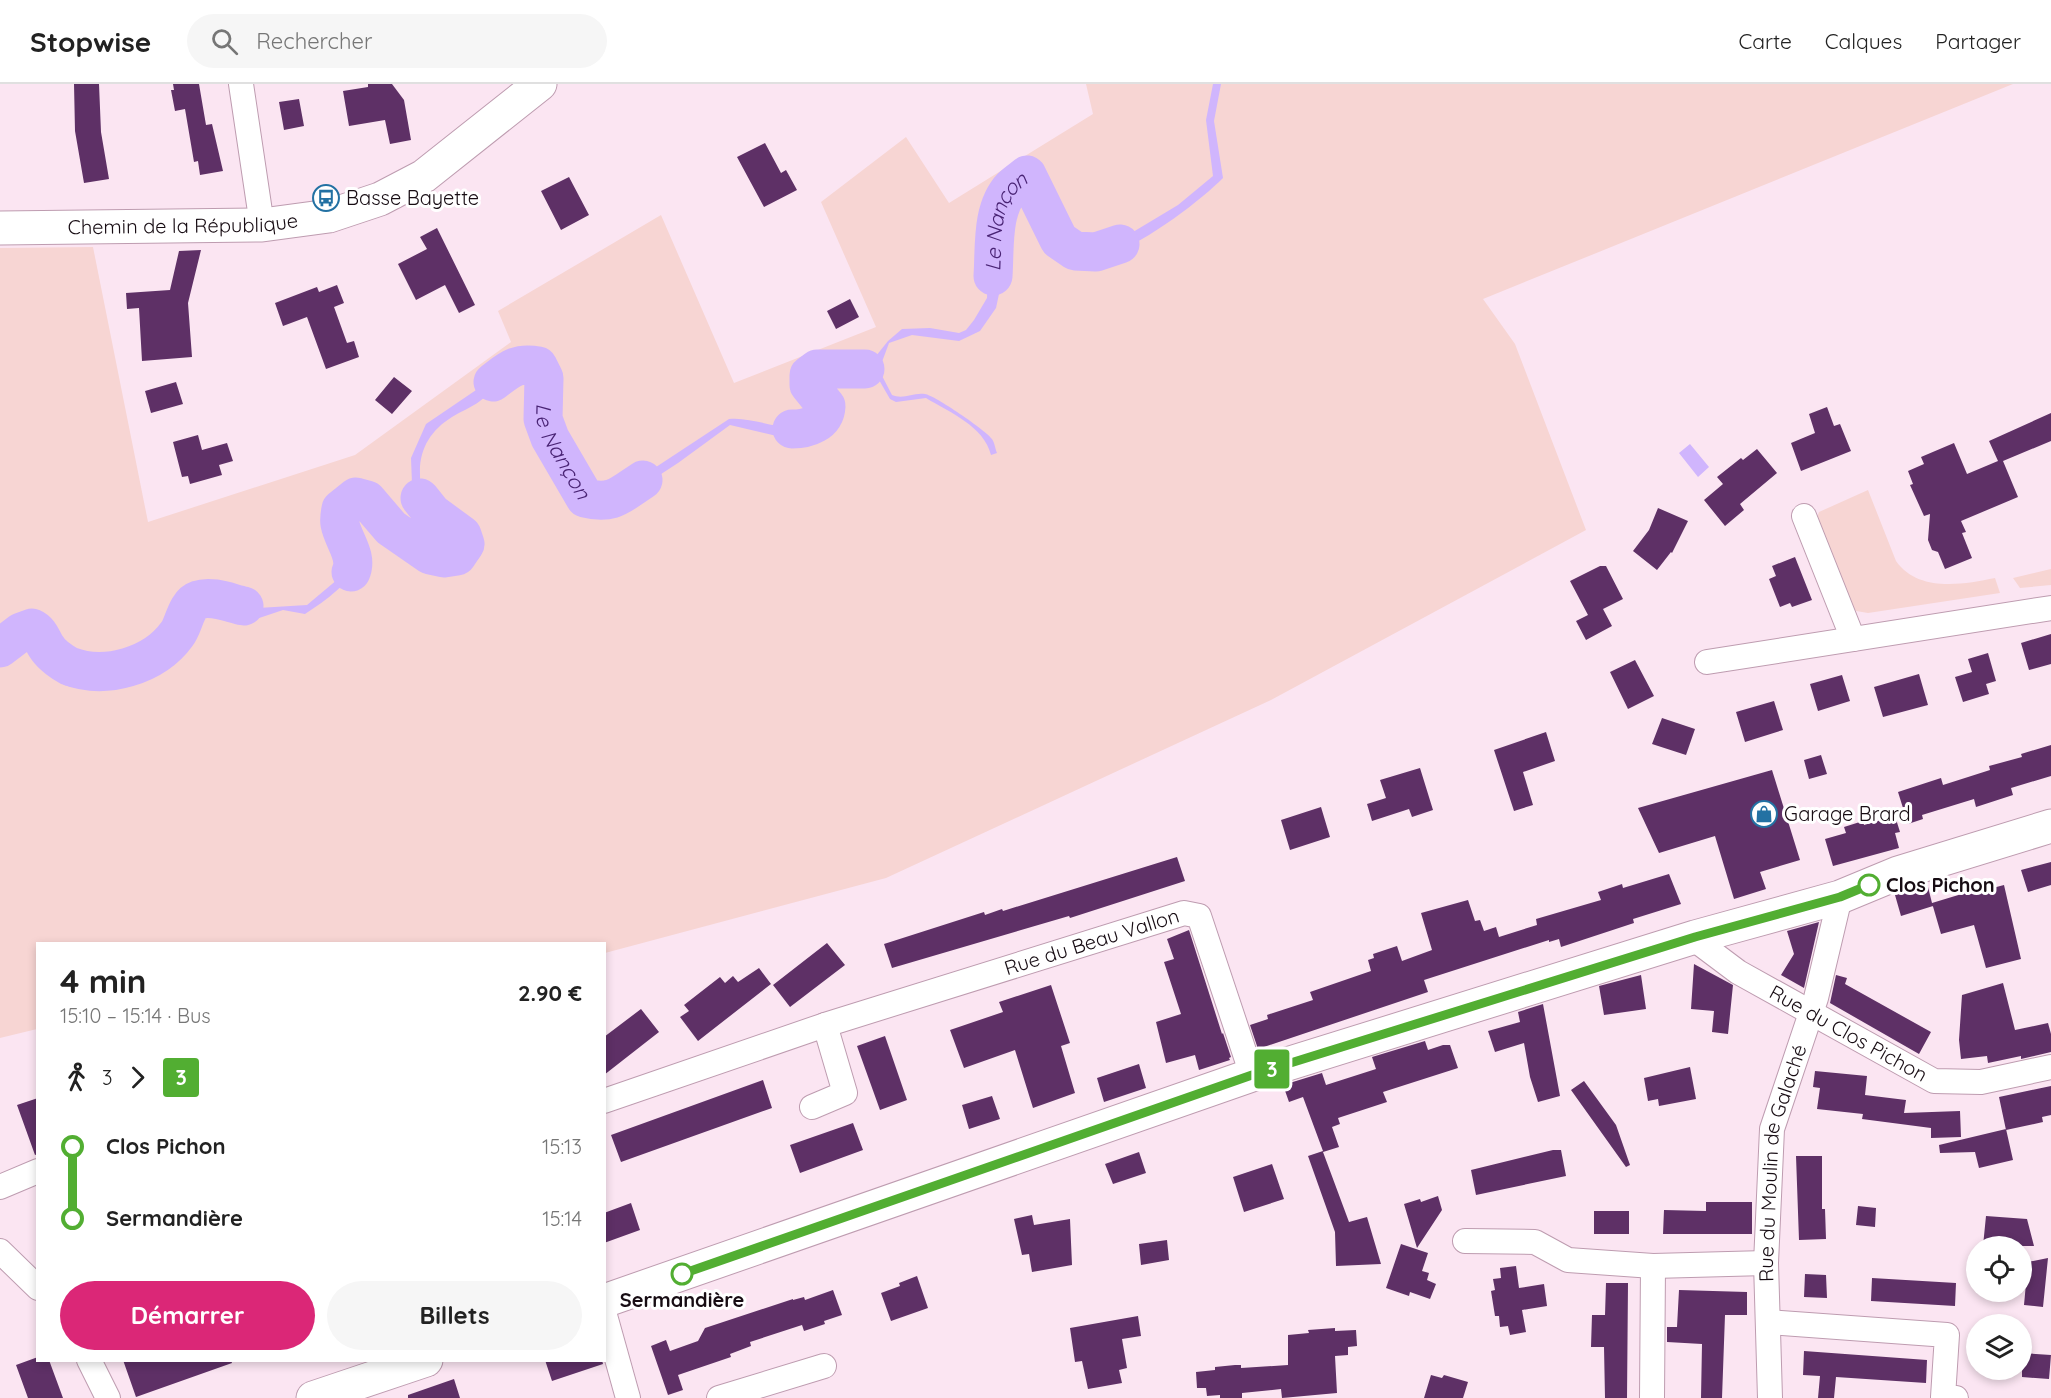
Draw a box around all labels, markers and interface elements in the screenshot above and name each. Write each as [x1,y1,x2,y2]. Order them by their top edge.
search box [187,14,607,68]
text: Stopwise [30,24,151,59]
icon: search [208,25,241,58]
text: Rechercher [256,27,372,55]
text: Carte [1738,28,1792,54]
text: Calques [1825,28,1902,54]
text: Partager [1935,28,2021,54]
water label: Le Nançon [979,165,1033,272]
bus stop icon: Basse Bayette [311,183,341,213]
place label: Basse Bayette [346,185,479,210]
street label: Chemin de la République [68,207,299,239]
water label: Le Nançon [530,403,597,504]
shop icon: Garage Brard [1749,799,1779,829]
place label: Garage Brard [1784,801,1911,826]
place label: Clos Pichon [1886,872,1995,897]
marker: Clos Pichon [1858,874,1880,896]
street label: Rue du Beau Vallon [1001,902,1182,980]
text: 4 min [60,960,147,1001]
text: 2.90 € [518,979,582,1007]
street label: Rue du Clos Pichon [1765,979,1932,1087]
text: 15:10 – 15:14 · Bus [60,1003,211,1028]
street label: Rue du Moulin de Galaché [1753,1041,1812,1282]
line badge: 3 [1252,1050,1292,1088]
text: 3 [1266,1056,1278,1082]
icon: walk [60,1061,93,1094]
icon: forward [121,1061,154,1094]
text: 3 [175,1064,187,1090]
text: 3 [102,1065,112,1090]
text: Clos Pichon [106,1132,226,1160]
text: 15:13 [542,1134,582,1159]
text: Sermandière [106,1204,243,1232]
text: 15:14 [542,1206,582,1231]
map controls [1966,1236,2032,1380]
button: locate [1966,1236,2032,1302]
marker: Sermandière [671,1263,693,1285]
button: Démarrer [60,1281,315,1350]
button: Billets [327,1281,582,1350]
place label: Sermandière [620,1287,744,1312]
button: layers [1966,1314,2032,1380]

